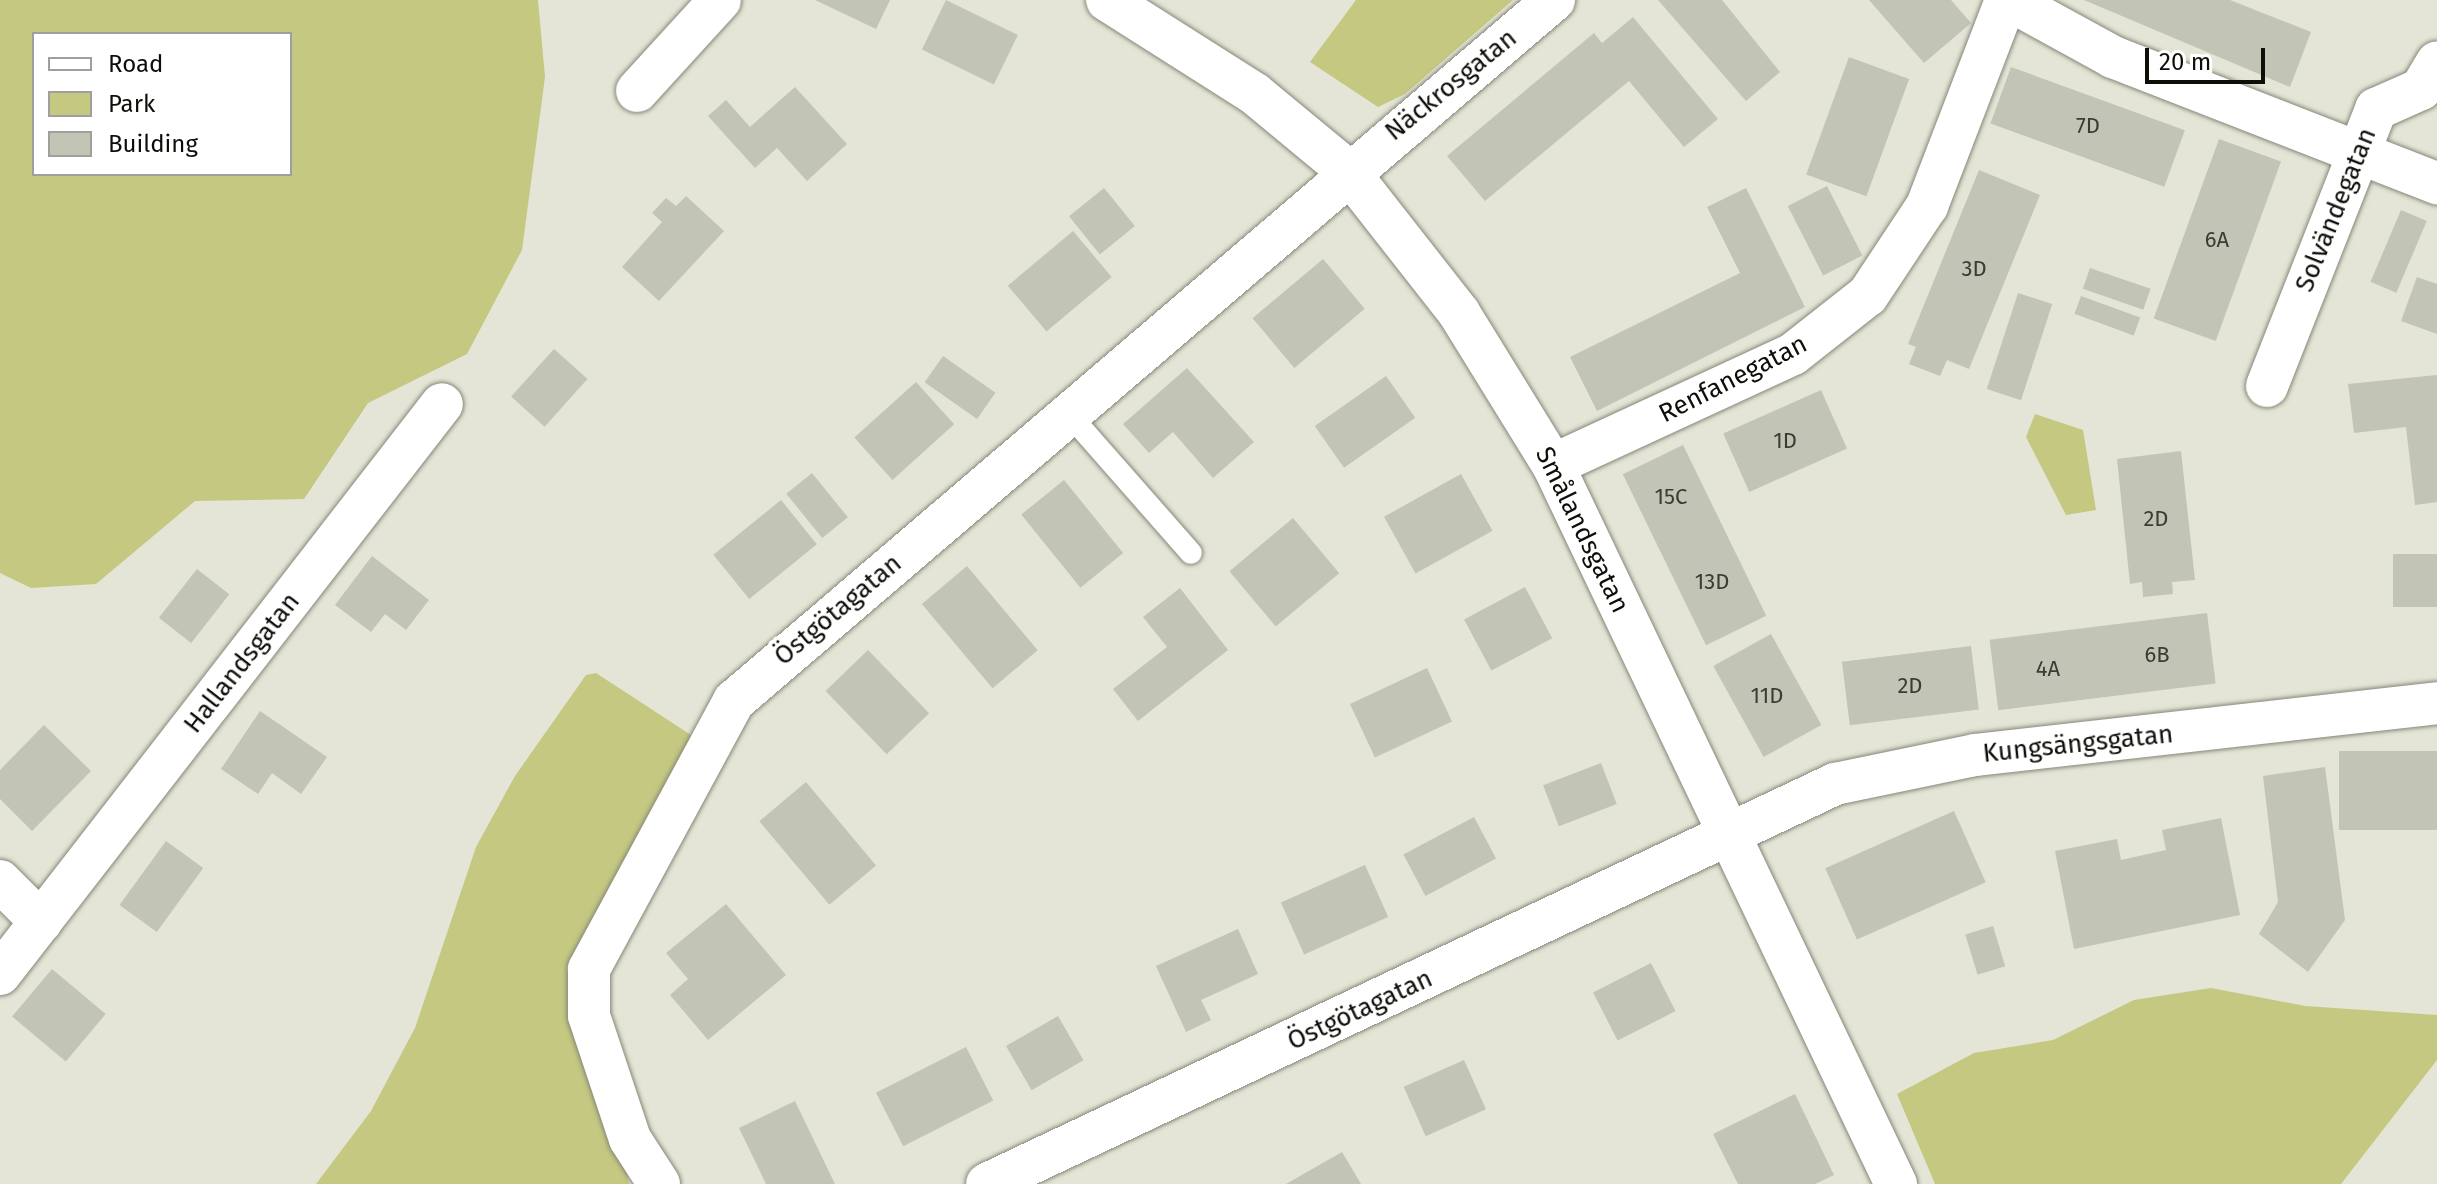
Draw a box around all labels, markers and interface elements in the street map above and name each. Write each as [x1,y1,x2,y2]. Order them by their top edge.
street label: Näckrosgatan [1379,23,1523,147]
legend [32,32,292,176]
scale bar [2149,32,2269,82]
text: 20 m [2159,48,2211,76]
text: Road [108,50,163,78]
text: Park [108,90,155,118]
house number: 7D [2076,113,2100,139]
street label: Solvändegatan [2289,124,2383,296]
text: Building [108,130,198,158]
house number: 6A [2205,227,2229,253]
house number: 3D [1961,256,1987,282]
street label: Renfanegatan [1654,328,1812,430]
house number: 1D [1773,428,1797,454]
street label: Smålandsgatan [1528,442,1636,618]
house number: 15C [1655,484,1687,510]
house number: 2D [2143,506,2169,532]
street label: Östgötagatan [768,548,908,672]
house number: 13D [1695,569,1729,595]
street label: Hallandsgatan [178,587,306,739]
house number: 6B [2144,642,2170,668]
house number: 4A [2036,656,2060,682]
house number: 2D [1897,673,1923,699]
house number: 11D [1751,683,1783,709]
street label: Kungsängsgatan [1981,718,2175,770]
street label: Östgötagatan [1283,963,1437,1057]

